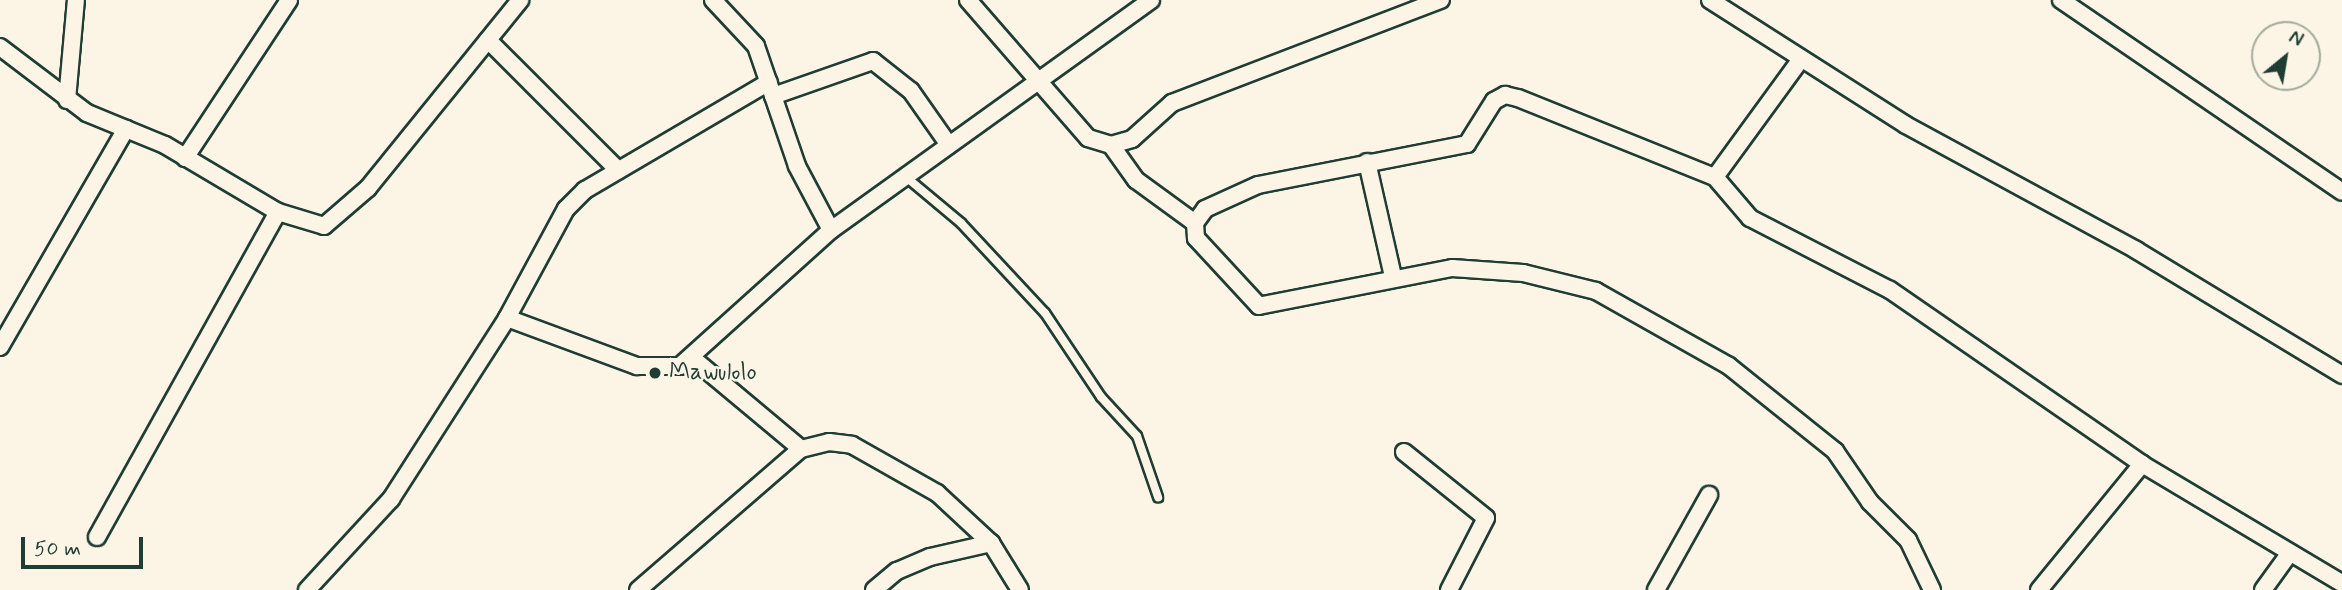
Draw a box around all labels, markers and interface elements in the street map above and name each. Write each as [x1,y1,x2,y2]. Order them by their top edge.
north arrow [2251,21,2321,91]
text: N [2284,25,2307,53]
place label: Mawulolo [669,359,757,387]
marker: Mawulolo [647,365,663,381]
scale bar [24,524,147,568]
text: 50 m [34,535,81,563]

